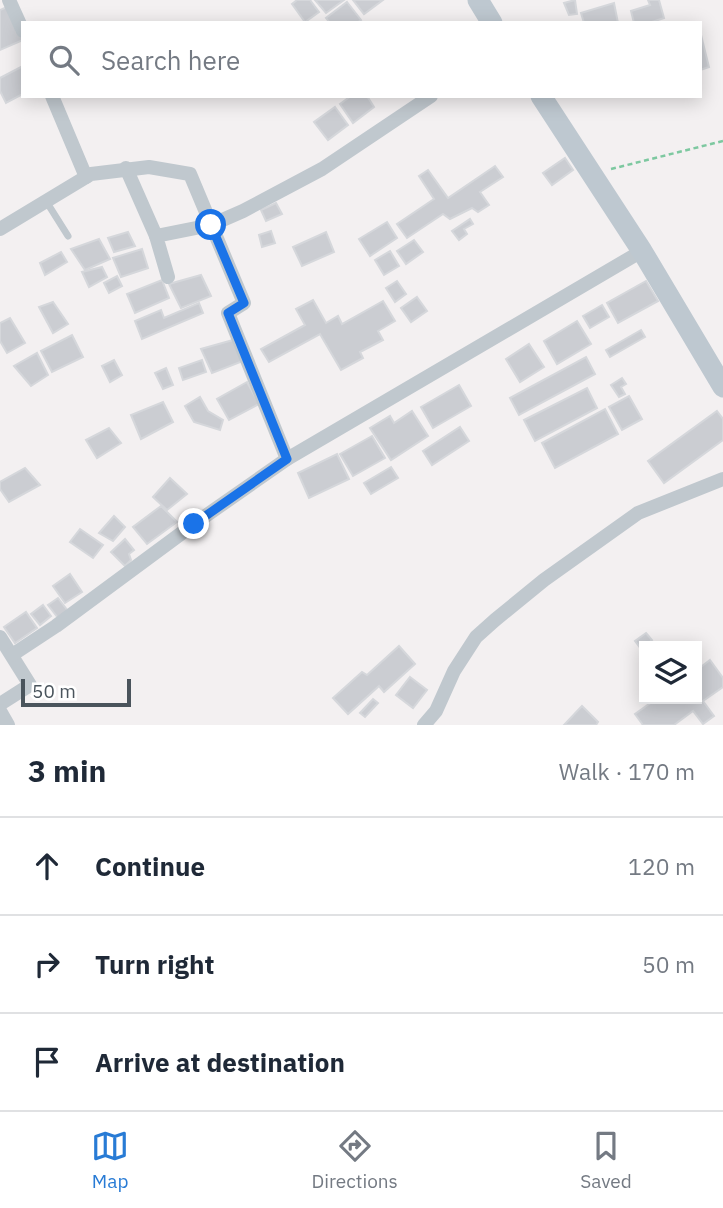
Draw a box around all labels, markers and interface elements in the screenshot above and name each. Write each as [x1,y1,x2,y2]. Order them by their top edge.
search box [21,21,702,98]
icon: search [45,41,83,79]
text: Search here [101,43,240,77]
route start [195,209,226,240]
route end [178,508,209,539]
map controls [639,641,702,704]
button: layers [639,641,702,704]
scale bar [21,676,131,708]
text: 50 m [32,679,76,703]
text: 3 min [28,751,106,790]
text: Walk · 170 m [559,756,695,786]
icon: ahead [28,847,66,885]
text: Continue [95,849,205,883]
text: 120 m [628,851,695,881]
icon: right [28,945,66,983]
text: Turn right [95,947,214,981]
text: 50 m [642,949,695,979]
icon: arrive [28,1043,66,1081]
text: Arrive at destination [95,1045,345,1079]
tab: Map [91,1127,129,1193]
tab: Directions [311,1127,398,1193]
tab: Saved [580,1127,632,1193]

